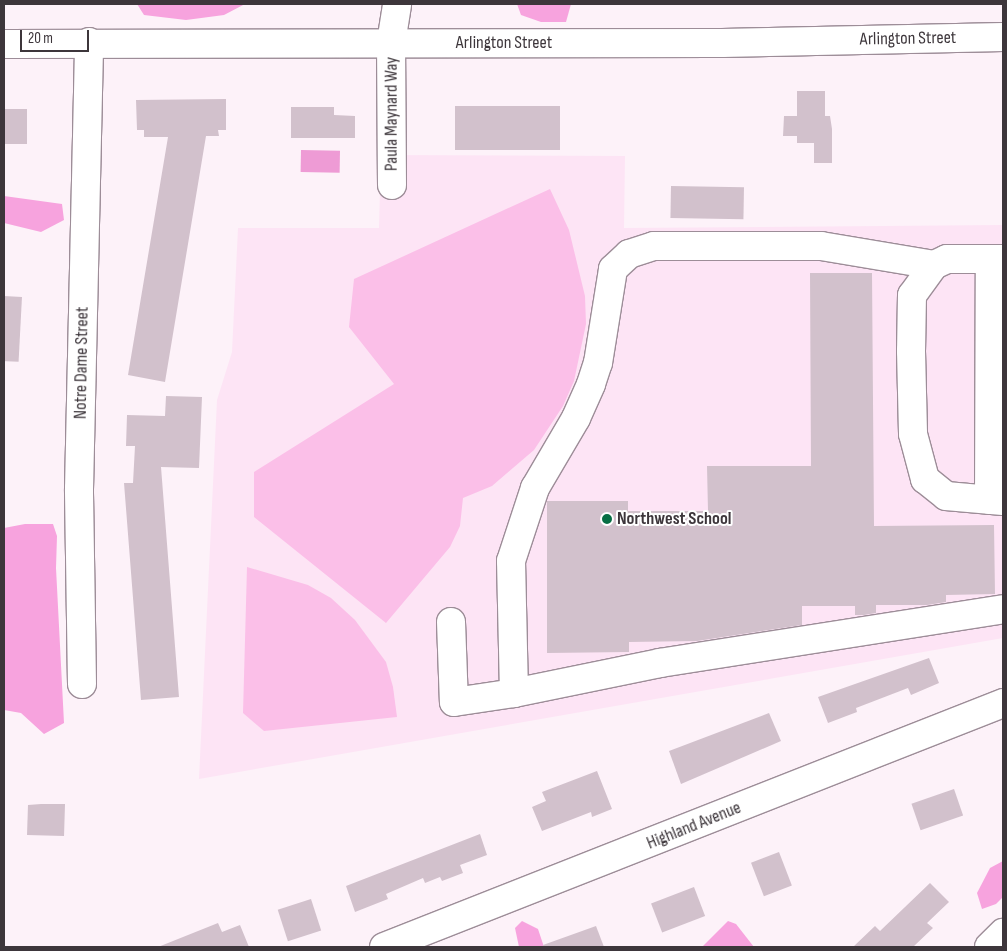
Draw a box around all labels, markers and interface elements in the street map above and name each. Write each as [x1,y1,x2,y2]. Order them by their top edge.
scale bar [22,20,91,52]
street label: Arlington Street [860,27,956,51]
text: 20 m [28,29,53,48]
street label: Arlington Street [456,32,552,54]
street label: Paula Maynard Way [381,57,403,171]
street label: Notre Dame Street [70,307,94,419]
place label: Northwest School [617,508,731,530]
marker: Northwest School [601,513,613,525]
street label: Highland Avenue [644,797,744,855]

